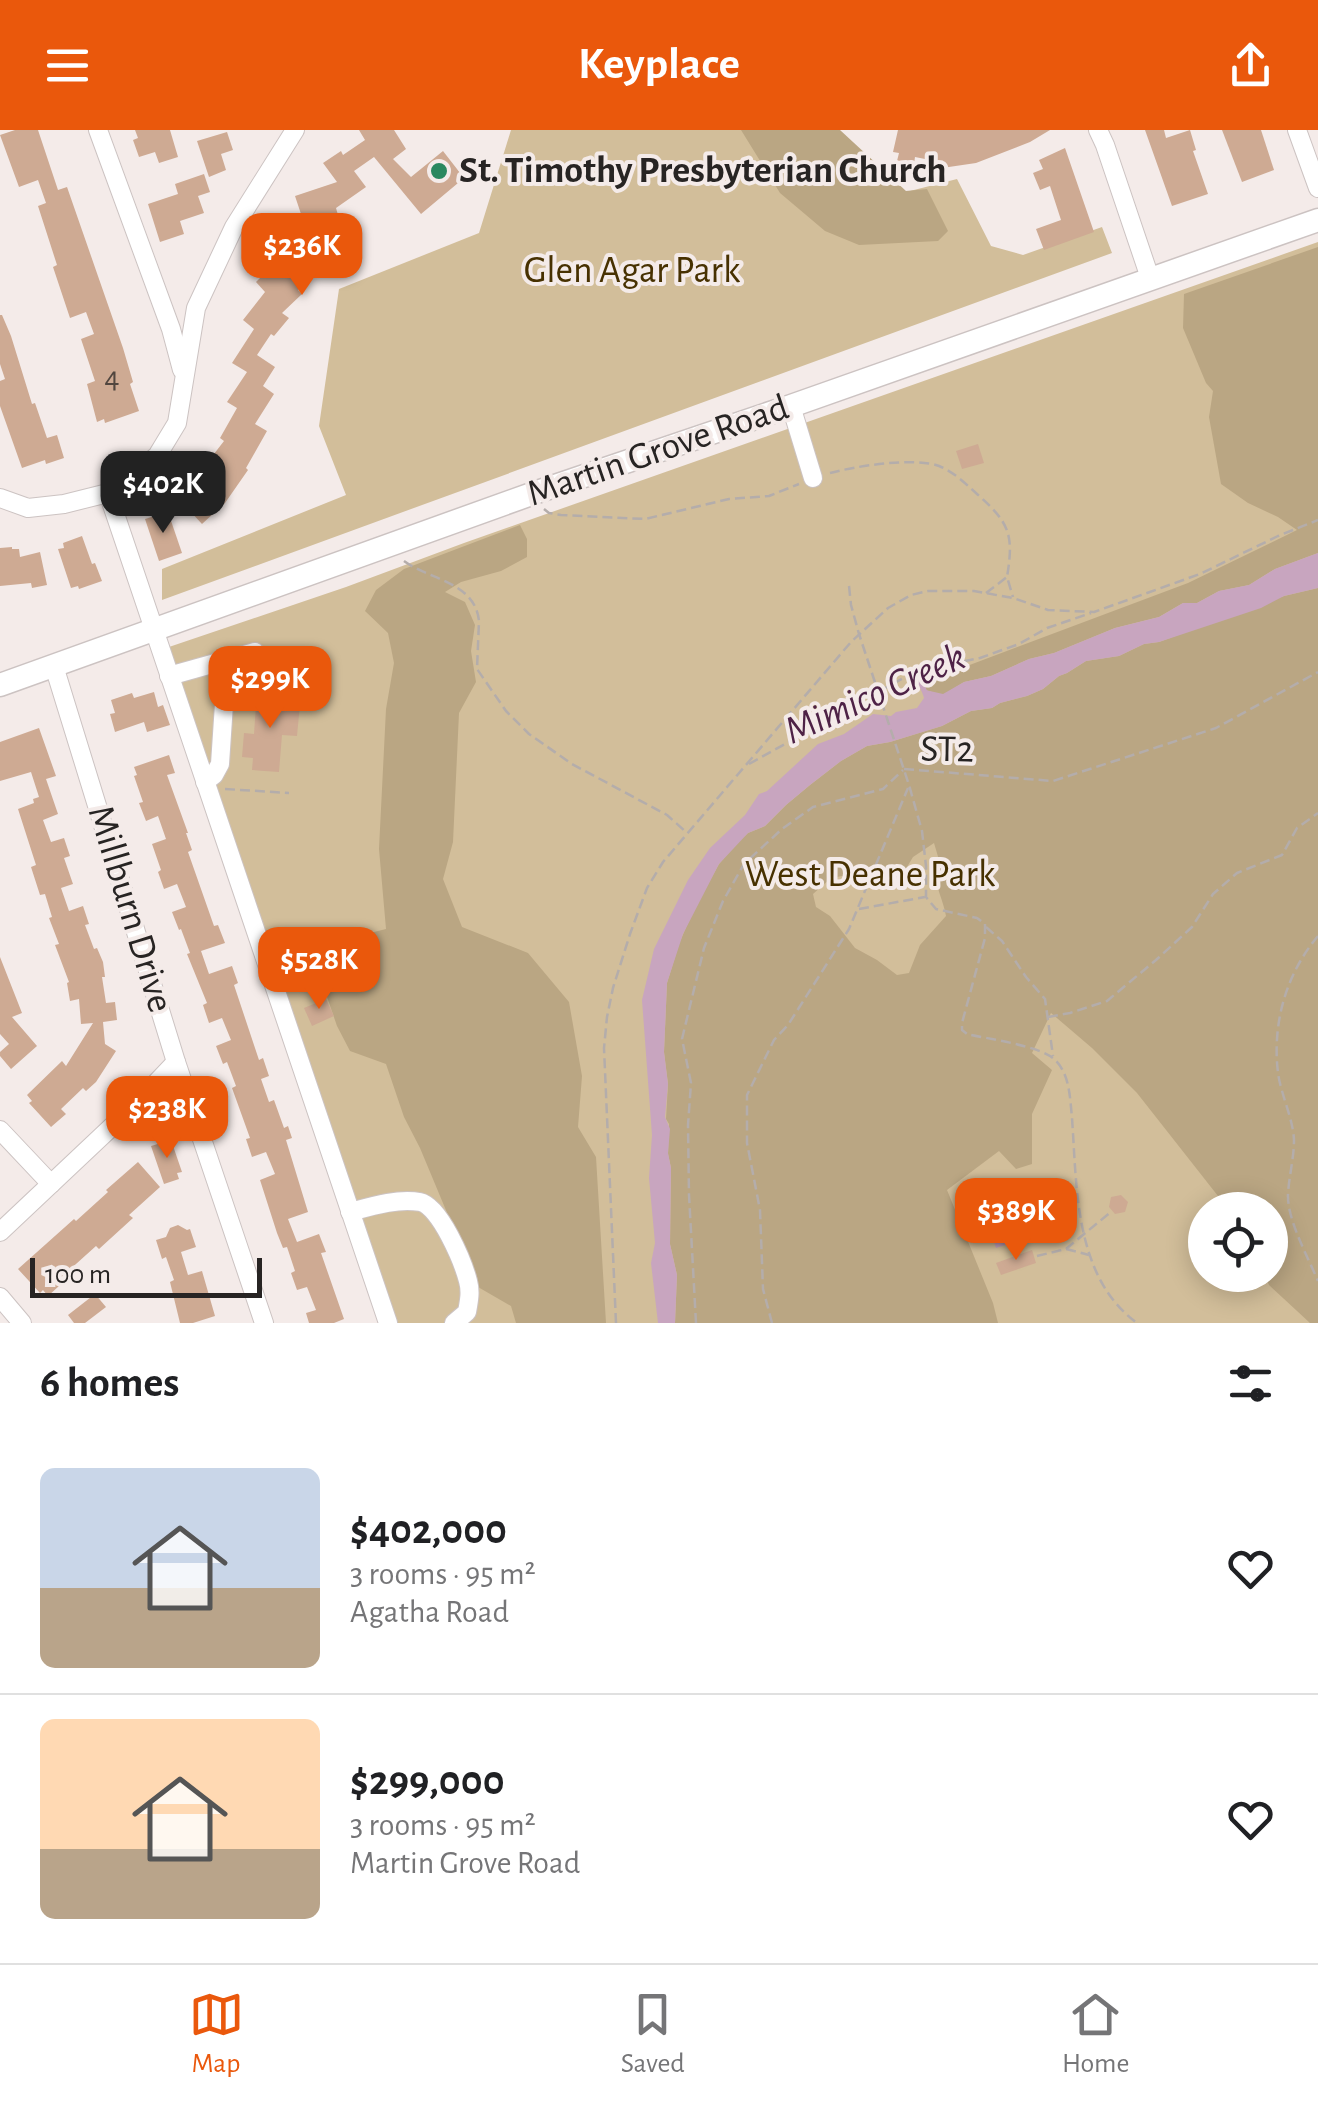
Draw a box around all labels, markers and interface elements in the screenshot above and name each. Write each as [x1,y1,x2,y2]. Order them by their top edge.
icon: menu [40,38,95,93]
icon: share [1223,38,1278,93]
text: Keyplace [578,42,740,87]
place label: St. Timothy Presbyterian Church [459,152,946,190]
marker: St. Timothy Presbyterian Church [428,160,450,182]
pin: $236K [232,213,372,298]
text: $236K [263,229,341,261]
park label: Glen Agar Park [524,252,741,290]
house number: 4 [104,361,120,393]
street label: Martin Grove Road [522,389,794,513]
pin: $402K [93,451,233,536]
text: $402K [123,467,203,499]
water label: Mimico Creek [779,637,971,751]
pin: $299K [200,646,340,731]
text: $299K [230,662,310,694]
street label: ST2 [920,731,974,769]
street label: Millburn Drive [81,801,179,1017]
park label: West Deane Park [745,856,996,894]
pin: $528K [249,927,389,1012]
text: $528K [280,943,358,975]
pin: $238K [97,1076,237,1161]
text: $238K [128,1092,206,1124]
pin: $389K [946,1178,1086,1263]
map controls [1188,1192,1288,1292]
button: locate [1188,1192,1288,1292]
text: $389K [977,1194,1055,1226]
scale bar [30,1253,262,1298]
text: 100 m [45,1261,111,1289]
icon: filters [1223,1356,1278,1411]
text: 6 homes [40,1362,179,1404]
icon: home [120,1508,240,1628]
text: $402,000 [350,1509,507,1551]
icon: heart [1223,1541,1278,1596]
text: 3 rooms · 95 m² [350,1558,536,1590]
text: Agatha Road [350,1596,509,1628]
icon: home [120,1759,240,1879]
text: $299,000 [350,1760,505,1802]
icon: heart [1223,1792,1278,1847]
text: 3 rooms · 95 m² [350,1809,536,1841]
text: Martin Grove Road [350,1847,580,1879]
tab: Map [189,1987,244,2081]
tab: Saved [621,1987,685,2081]
tab: Home [1062,1987,1129,2081]

